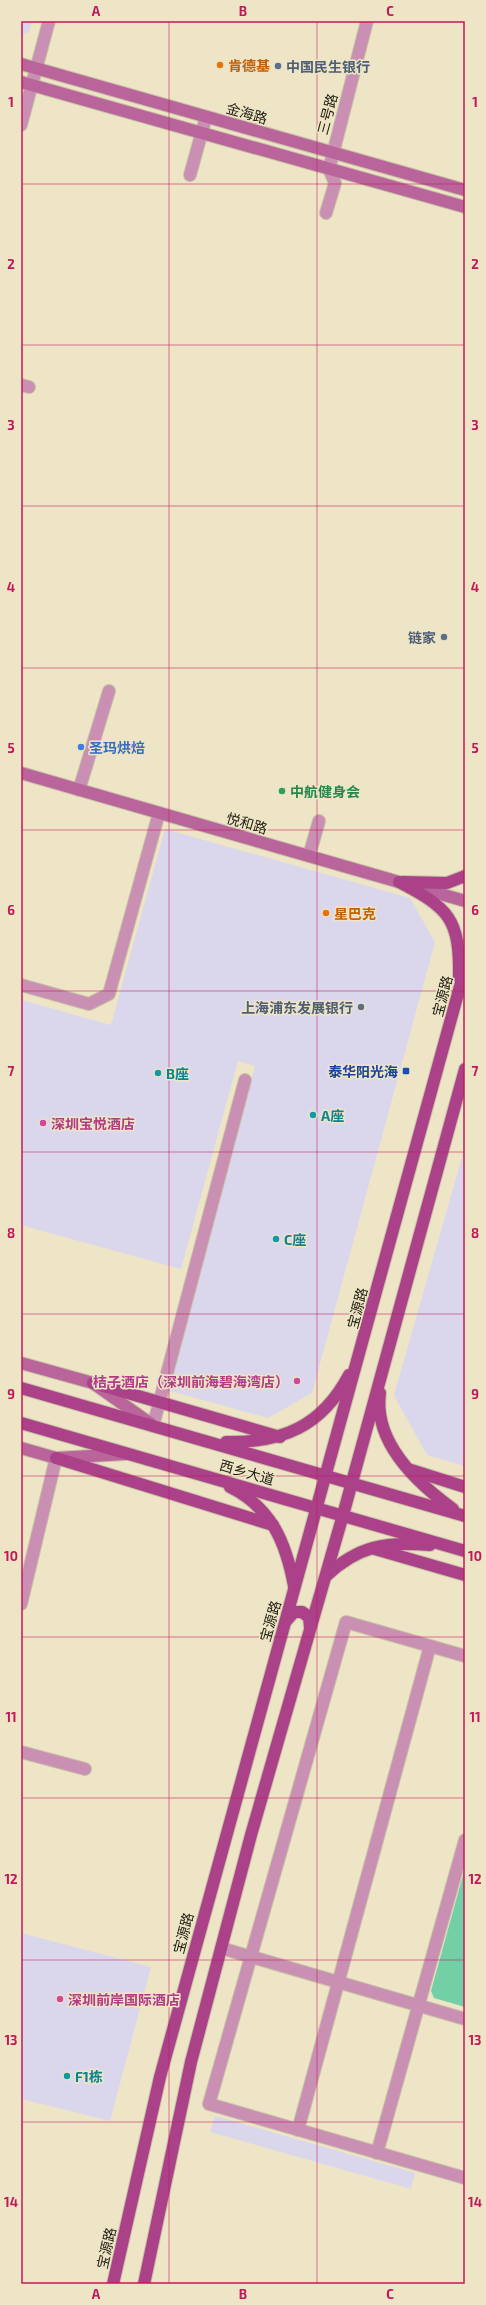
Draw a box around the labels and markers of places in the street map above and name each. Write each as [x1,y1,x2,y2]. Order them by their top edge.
place label: 肯德基 [228,57,270,74]
place label: 中国民生银行 [286,58,370,75]
marker: 肯德基 [215,60,225,70]
marker: 中国民生银行 [273,61,283,71]
place label: 链家 [408,629,436,646]
marker: 链家 [439,632,449,642]
place label: 圣玛烘焙 [89,739,145,756]
marker: 圣玛烘焙 [76,742,86,752]
place label: 中航健身会 [290,783,360,800]
marker: 中航健身会 [277,786,287,796]
place label: 星巴克 [334,905,376,922]
marker: 星巴克 [321,908,331,918]
place label: 上海浦东发展银行 [241,999,353,1016]
marker: 上海浦东发展银行 [356,1002,366,1012]
place label: 泰华阳光海 [328,1063,398,1080]
place label: B座 [166,1065,189,1082]
marker: 泰华阳光海 [401,1066,411,1076]
marker: B座 [153,1068,163,1078]
place label: A座 [321,1107,344,1124]
marker: A座 [308,1110,318,1120]
place label: 深圳宝悦酒店 [51,1115,135,1132]
marker: 深圳宝悦酒店 [38,1118,48,1128]
place label: C座 [284,1231,306,1248]
marker: C座 [271,1234,281,1244]
place label: 桔子酒店（深圳前海碧海湾店） [93,1373,289,1390]
marker: 桔子酒店（深圳前海碧海湾店） [292,1376,302,1386]
place label: 深圳前岸国际酒店 [68,1991,180,2008]
marker: 深圳前岸国际酒店 [55,1994,65,2004]
place label: F1栋 [75,2068,103,2085]
marker: F1栋 [62,2071,72,2081]

